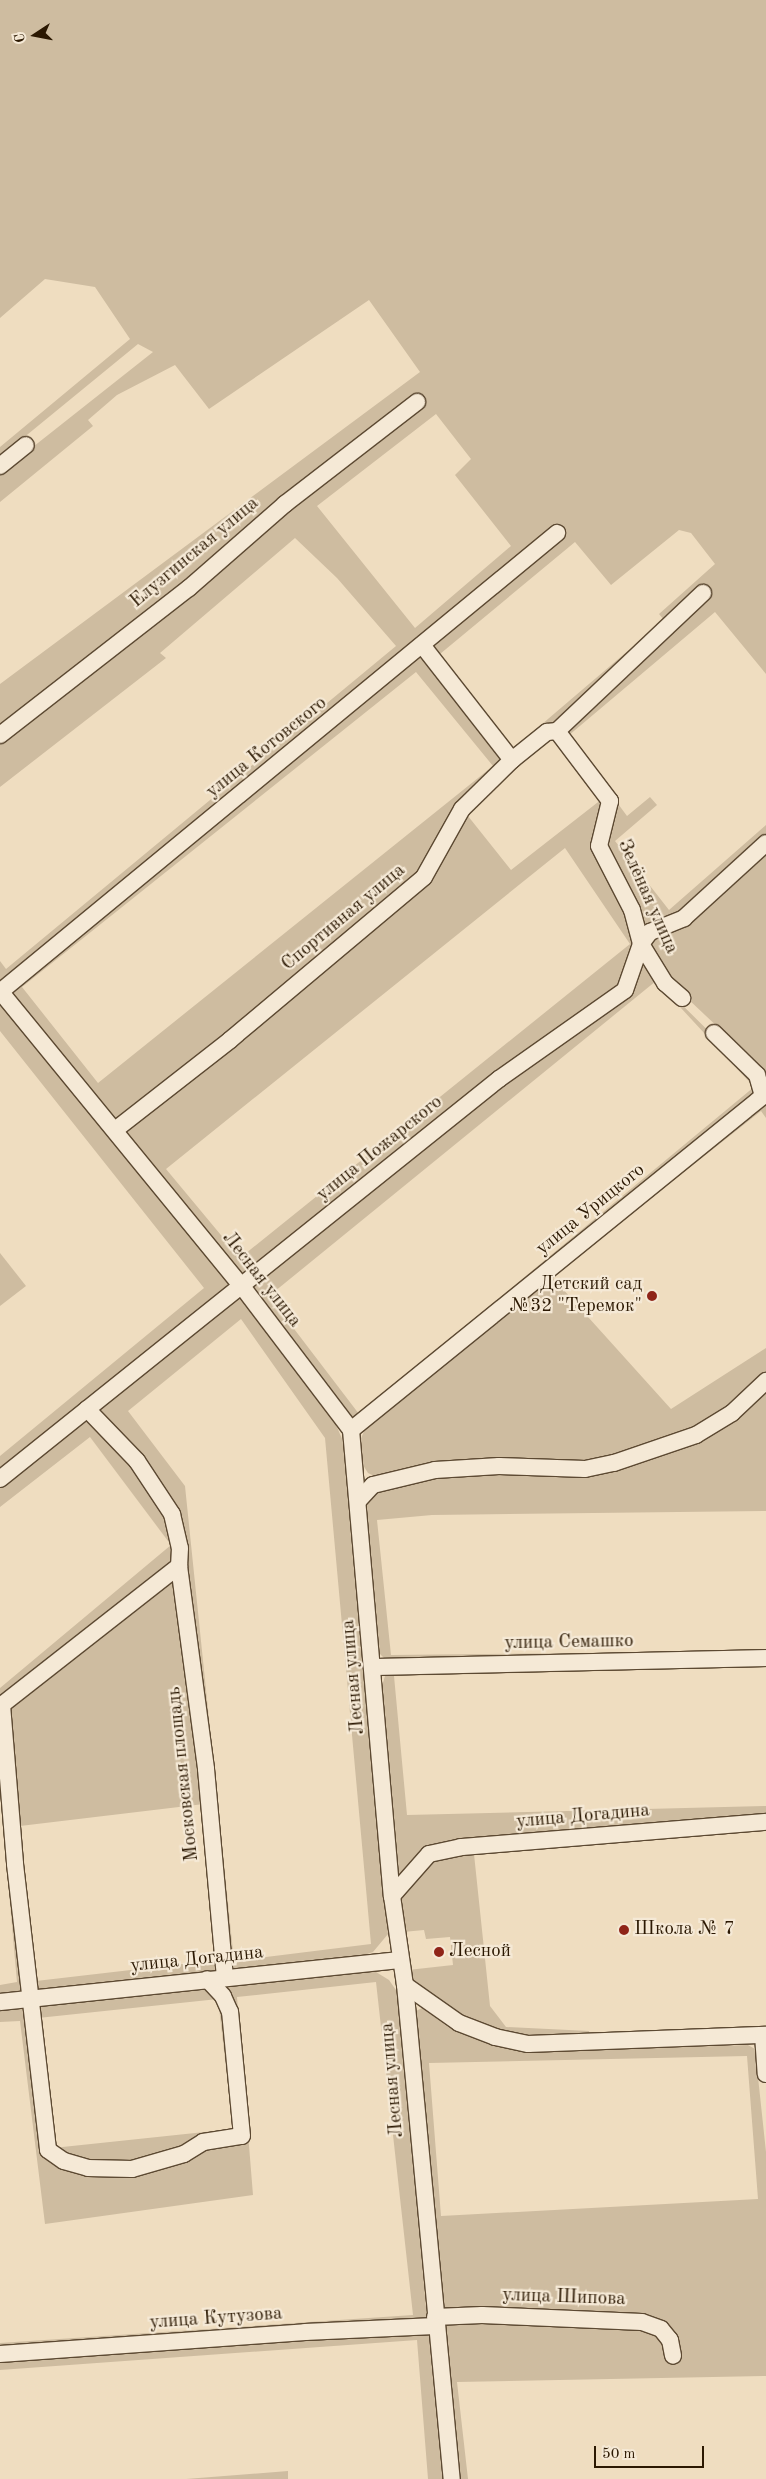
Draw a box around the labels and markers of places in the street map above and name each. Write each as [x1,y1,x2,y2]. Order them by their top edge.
place label: Детский сад №32 "Теремок" [510,1274,642,1318]
marker: Детский сад №32 "Теремок" [646,1290,658,1302]
place label: Школа № 7 [634,1919,735,1941]
marker: Школа № 7 [618,1924,630,1936]
place label: Лесной [449,1941,511,1963]
marker: Лесной [433,1946,445,1958]

